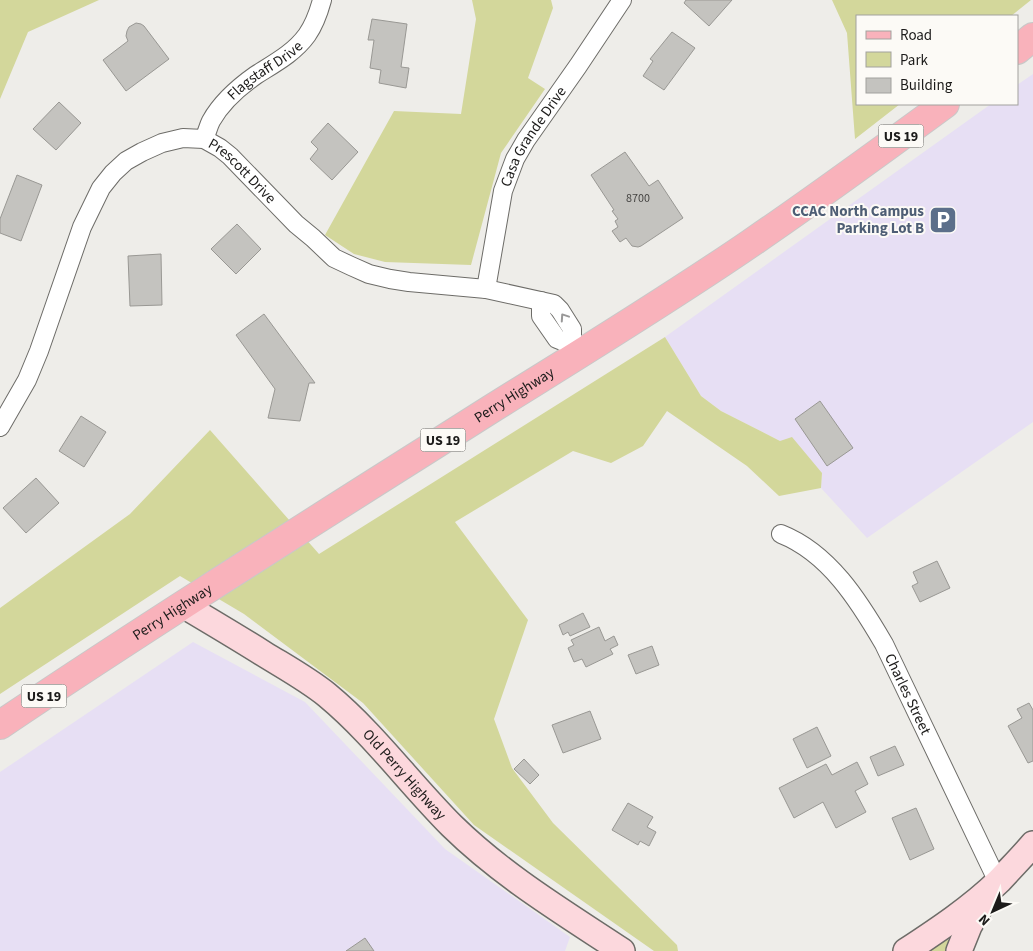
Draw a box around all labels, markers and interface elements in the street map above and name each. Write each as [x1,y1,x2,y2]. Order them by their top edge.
legend [856,15,1018,105]
text: Road [900,25,932,46]
street label: Flagstaff Drive [222,36,308,105]
text: Park [900,50,929,71]
text: Building [900,75,953,96]
street label: Casa Grande Drive [496,82,572,190]
road number: US 19 [878,124,924,148]
street label: Prescott Drive [204,133,281,208]
house number: 8700 [626,190,650,207]
place label: CCAC North Campus Parking Lot B [792,201,924,239]
parking icon: CCAC North Campus Parking Lot B [928,205,958,235]
one-way arrow [561,313,570,323]
street label: Perry Highway [470,362,558,428]
road number: US 19 [420,428,466,452]
street label: Perry Highway [129,579,216,646]
street label: Charles Street [879,650,936,738]
road number: US 19 [22,684,66,708]
street label: Old Perry Highway [358,725,451,825]
north arrow [968,886,1018,936]
text: N [974,909,995,930]

